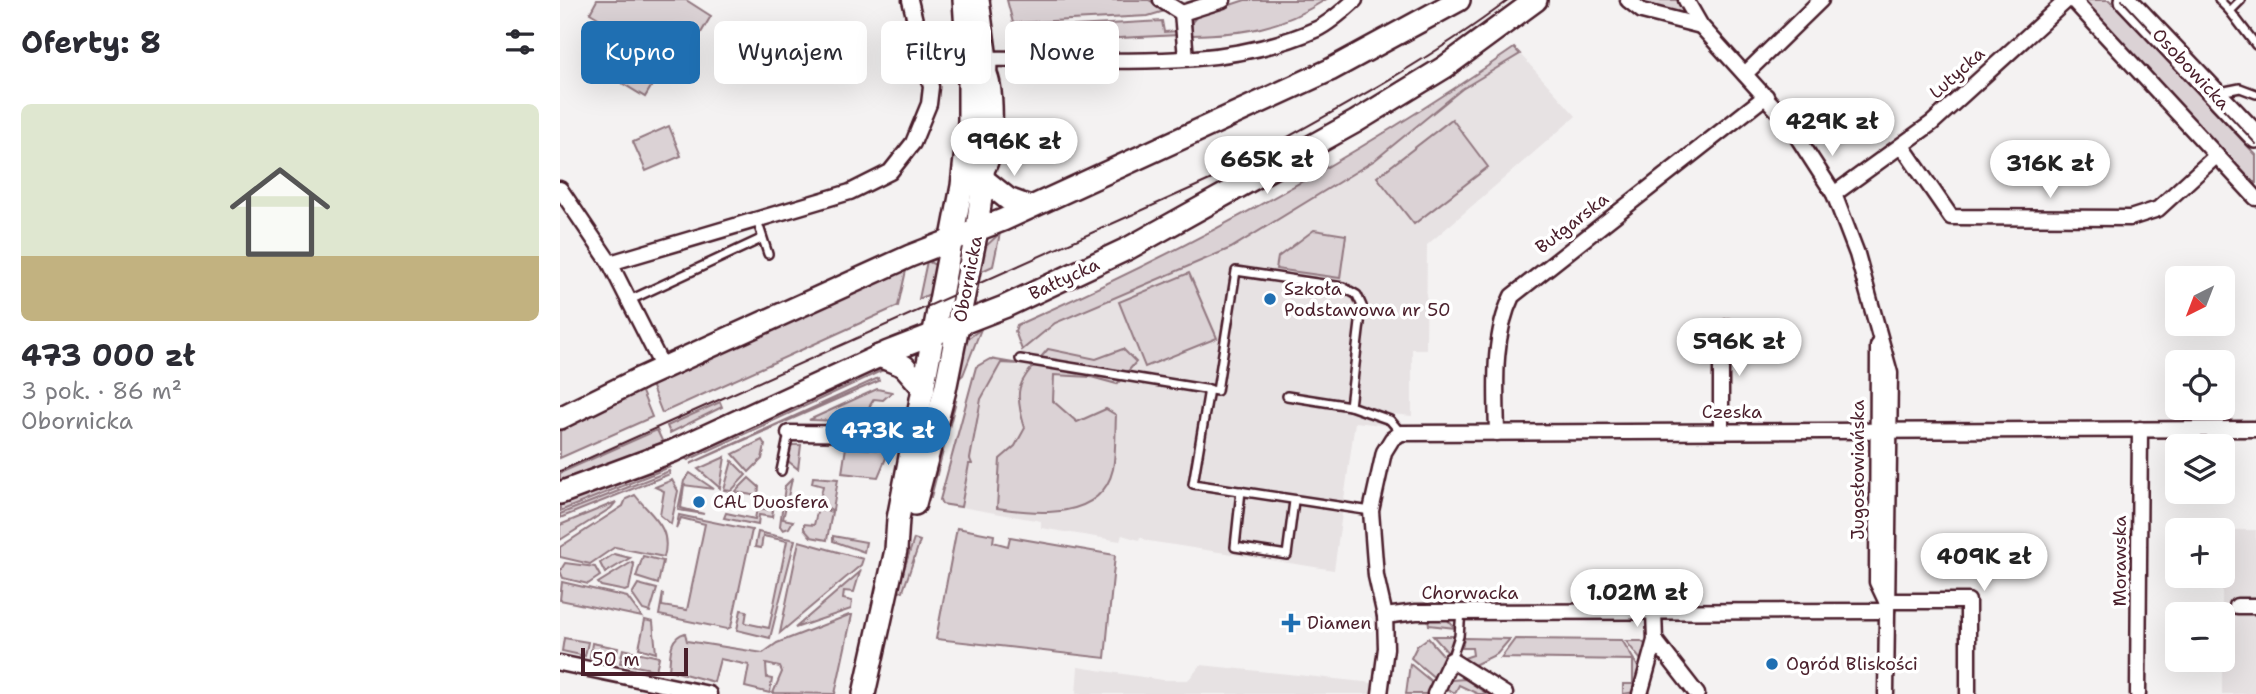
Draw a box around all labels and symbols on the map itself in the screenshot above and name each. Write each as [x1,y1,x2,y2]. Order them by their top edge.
street label: Osobowicka [2147,23,2235,115]
street label: Lutycka [1924,42,1990,104]
pin: 429K zł [1767,99,1897,158]
pin: 996K zł [949,118,1079,178]
pin: 665K zł [1202,136,1332,196]
pin: 316K zł [1985,140,2115,200]
street label: Bułgarska [1531,187,1613,259]
street label: Obornicka [948,234,988,324]
street label: Bałtycka [1025,252,1103,306]
north arrow [2165,266,2235,336]
place label: Szkoła Podstawowa nr 50 [1284,277,1451,322]
marker: Szkoła Podstawowa nr 50 [1262,291,1278,307]
pin: 596K zł [1674,318,1804,378]
street label: Czeska [1702,400,1762,424]
street label: Jugosłowiańska [1846,400,1870,540]
pin: 473K zł [823,407,953,467]
place label: CAL Duosfera [713,490,828,514]
marker: CAL Duosfera [691,494,707,510]
street label: Morawska [2108,516,2132,606]
pin: 409K zł [1919,534,2049,593]
pin: 1.02M zł [1565,570,1709,629]
street label: Chorwacka [1422,581,1518,605]
place label: Diamen [1307,611,1371,635]
marker: Diamen [1281,613,1301,633]
scale bar [581,645,688,677]
place label: Ogród Bliskości [1786,652,1918,676]
marker: Ogród Bliskości [1764,656,1780,672]

